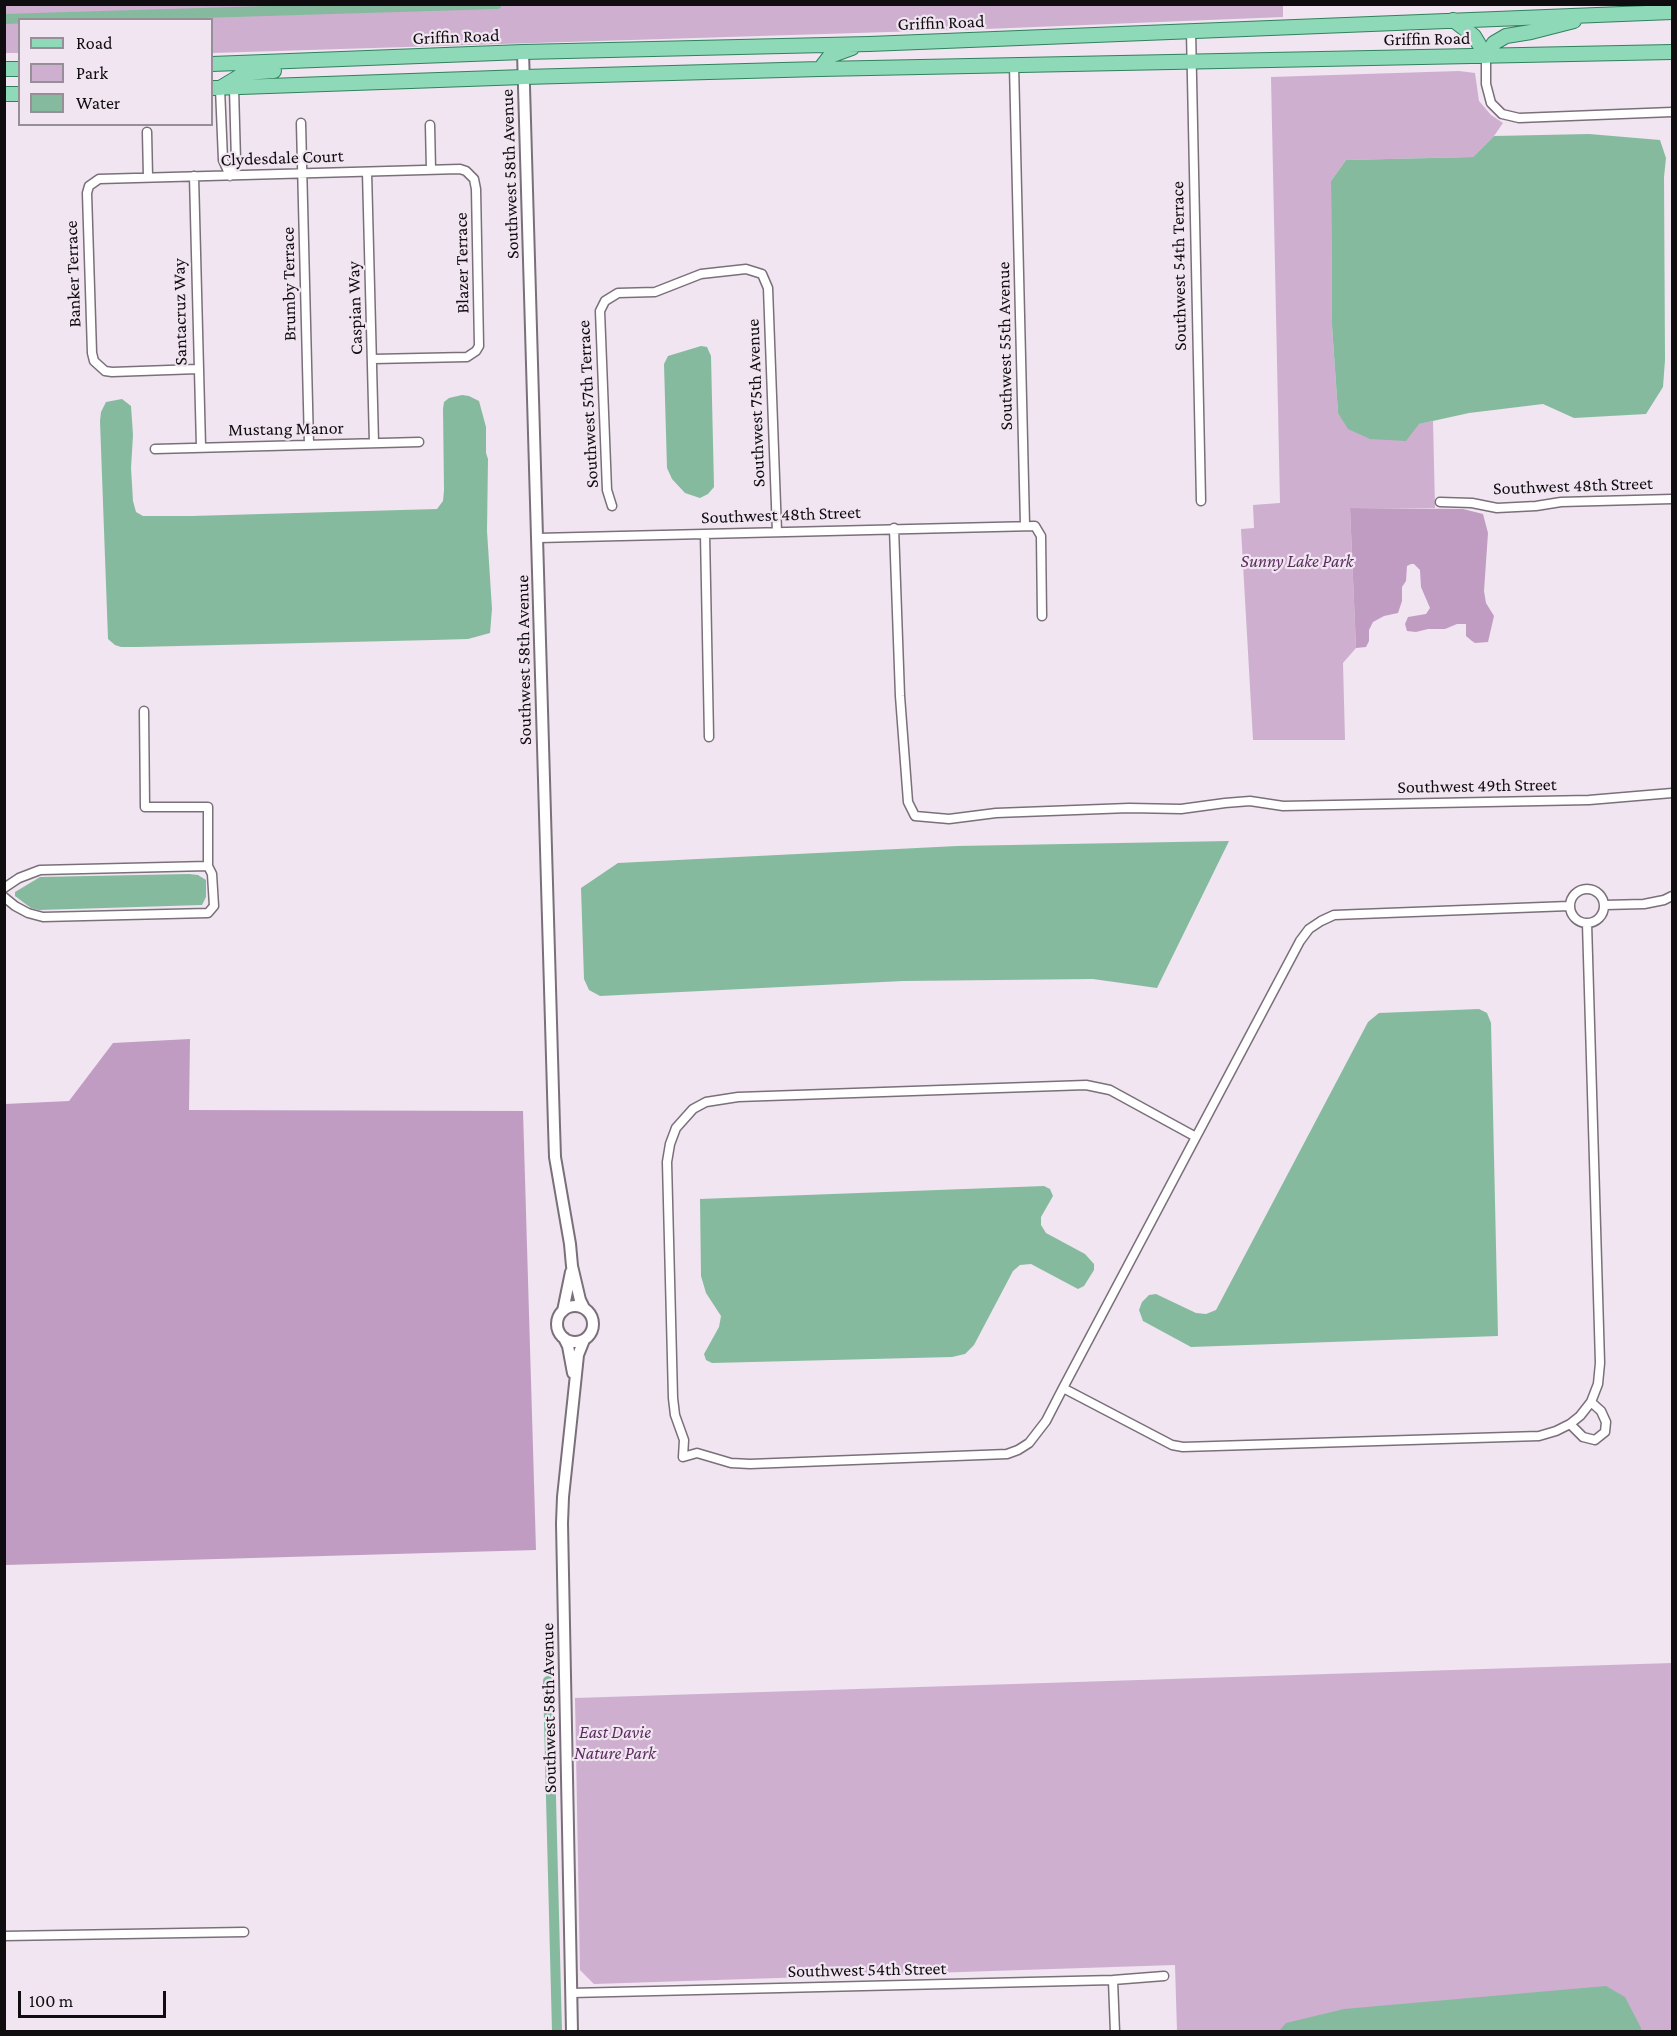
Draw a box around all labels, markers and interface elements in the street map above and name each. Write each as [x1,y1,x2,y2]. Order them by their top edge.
street label: Griffin Road [897,11,985,35]
legend [18,18,213,126]
street label: Griffin Road [412,25,500,49]
street label: Griffin Road [1383,27,1471,51]
text: Road [76,33,113,53]
text: Park [76,63,108,83]
street label: Southwest 58th Avenue [496,89,524,259]
text: Water [76,93,120,113]
street label: Clydesdale Court [220,145,344,171]
street label: Southwest 54th Terrace [1167,181,1191,351]
street label: Blazer Terrace [450,212,474,314]
street label: Banker Terrace [60,220,86,328]
street label: Brumby Terrace [277,227,301,341]
street label: Santacruz Way [168,258,192,366]
street label: Caspian Way [343,261,367,355]
street label: Southwest 55th Avenue [993,262,1017,430]
street label: Southwest 75th Avenue [742,318,770,488]
street label: Southwest 57th Terrace [573,319,603,489]
street label: Mustang Manor [228,417,344,441]
street label: Southwest 48th Street [1493,472,1653,500]
street label: Southwest 48th Street [701,501,861,529]
park label: Sunny Lake Park [1241,550,1353,572]
street label: Southwest 58th Avenue [512,575,536,745]
street label: Southwest 49th Street [1397,774,1557,798]
street label: Southwest 58th Avenue [537,1623,561,1793]
park label: East Davie Nature Park [574,1721,656,1764]
street label: Southwest 54th Street [787,1958,947,1982]
scale bar [21,1979,170,2017]
text: 100 m [29,1991,73,2011]

